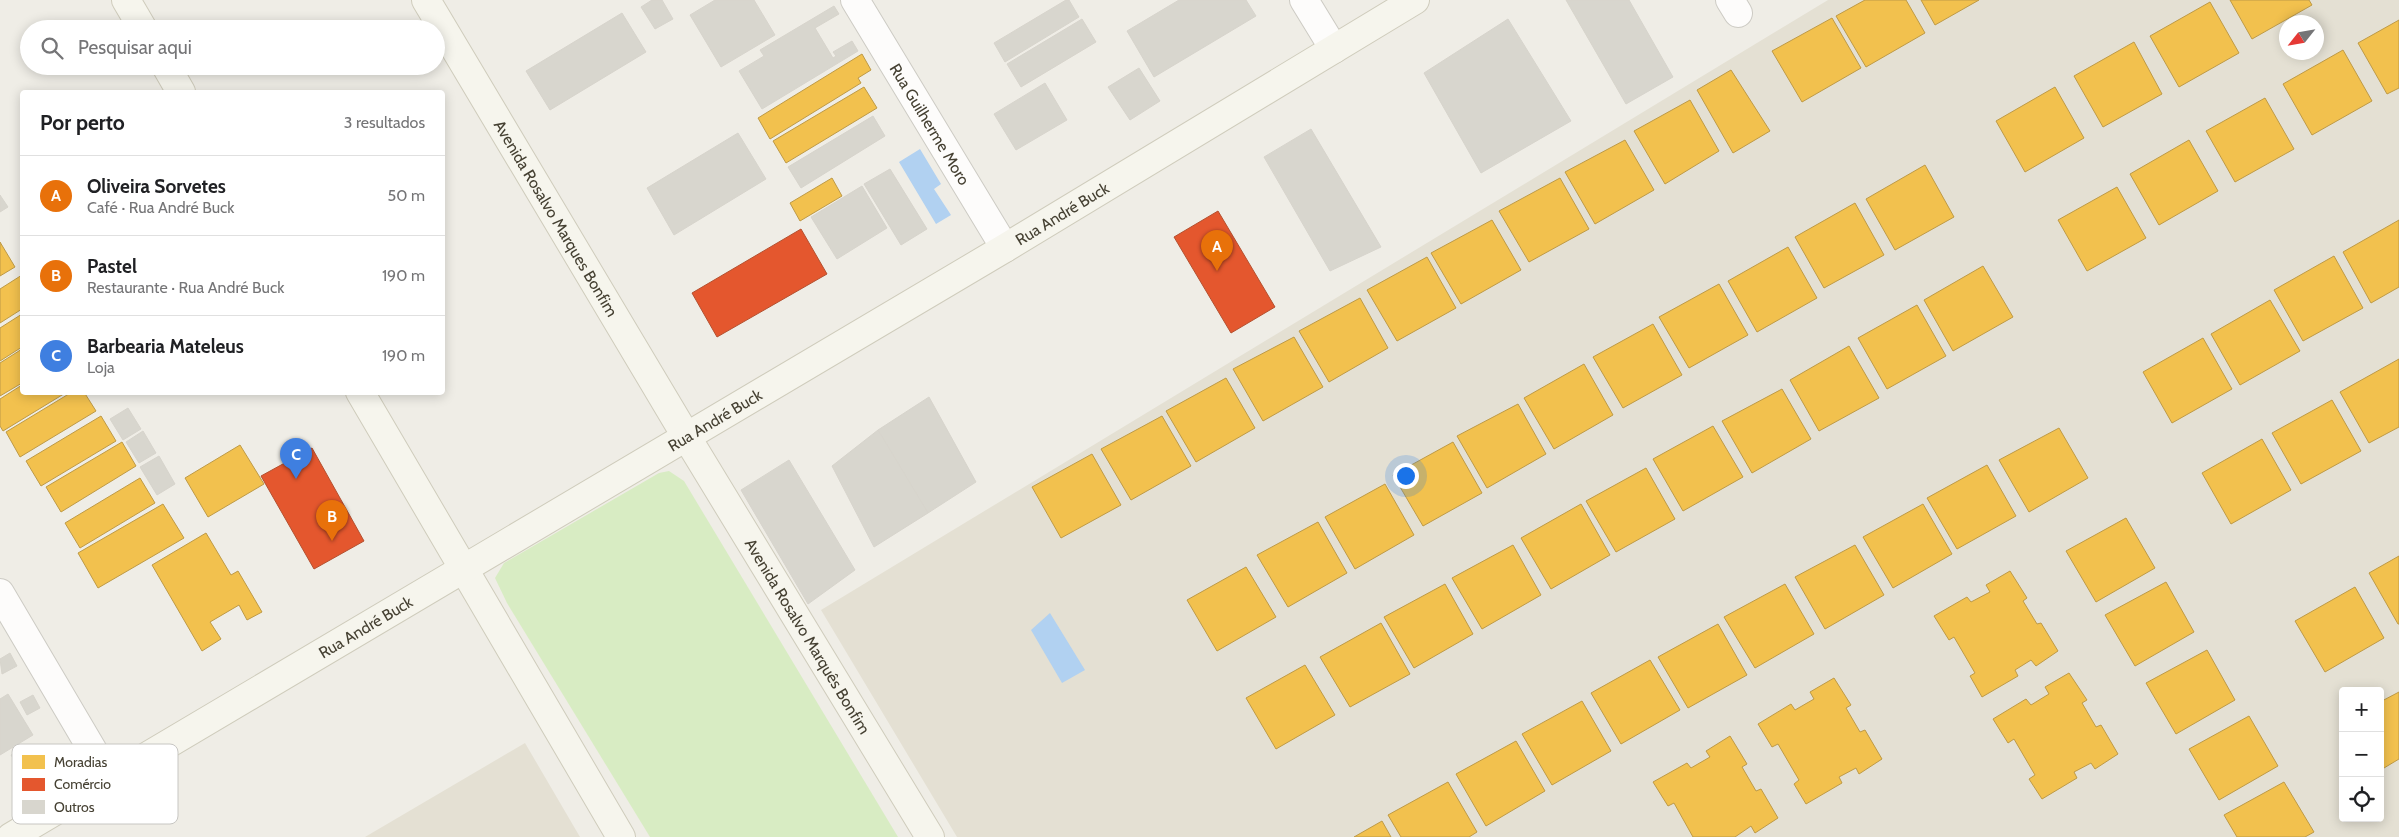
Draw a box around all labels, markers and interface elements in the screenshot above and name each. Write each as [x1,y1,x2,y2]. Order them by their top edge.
north arrow [2279,15,2324,60]
search box [20,20,445,75]
icon: search [38,34,66,62]
text: Pesquisar aqui [78,36,192,59]
street label: Rua Guilherme Moro [886,60,974,188]
text: Por perto [40,110,125,135]
text: 3 resultados [344,113,425,132]
street label: Avenida Rosalvo Marques Bonfim [490,117,622,320]
text: Oliveira Sorvetes [87,175,226,198]
street label: Rua André Buck [1012,178,1113,249]
text: A [51,186,61,205]
text: 50 m [388,186,425,205]
text: Café · Rua André Buck [87,198,235,217]
pin: A [1201,230,1233,271]
text: Pastel [87,255,137,278]
text: B [51,266,61,285]
text: 190 m [382,266,425,285]
text: Restaurante · Rua André Buck [87,278,284,297]
text: Barbearia Mateleus [87,335,244,358]
text: C [51,346,61,365]
text: 190 m [382,346,425,365]
text: Loja [87,358,115,377]
street label: Rua André Buck [664,384,766,455]
pin: C [280,438,312,479]
your location [1393,463,1419,489]
pin: B [316,500,348,541]
street label: Avenida Rosalvo Marquês Bonfim [741,535,874,737]
street label: Rua André Buck [315,591,417,662]
map controls [2339,687,2384,822]
button: + [2339,687,2384,732]
button: − [2339,732,2384,777]
legend [12,744,178,824]
text: Moradias [54,753,107,771]
text: Comércio [54,775,111,793]
button: locate [2339,777,2384,822]
text: Outros [54,798,95,816]

